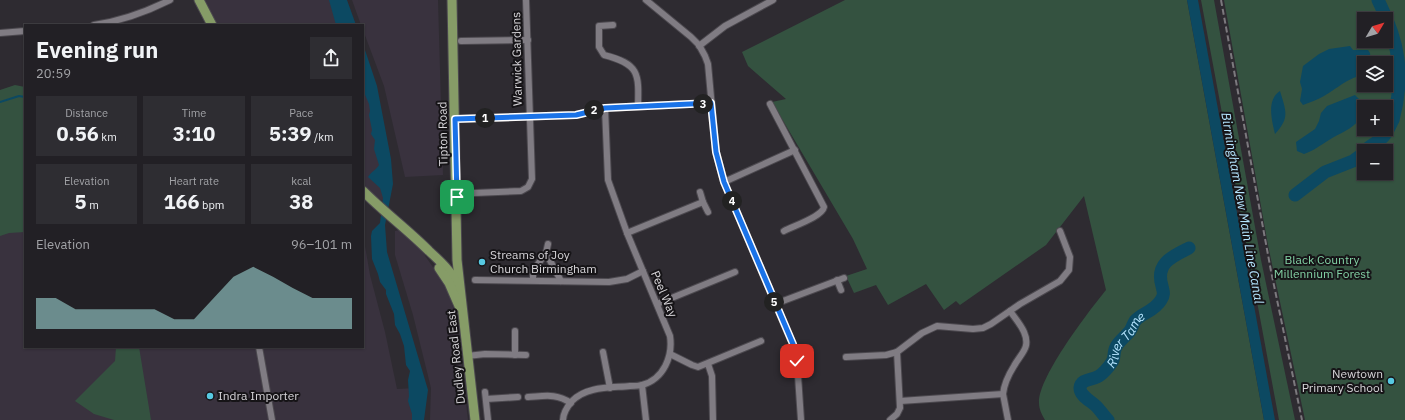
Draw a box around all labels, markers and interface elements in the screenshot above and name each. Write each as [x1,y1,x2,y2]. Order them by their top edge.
street label: Warwick Gardens [508,12,525,106]
north arrow [1357,12,1393,48]
map controls [1357,12,1393,180]
text: Evening run [36,35,158,64]
button: share [310,37,352,79]
button: layers [1357,56,1393,92]
text: 20:59 [36,65,71,82]
pin: 3 [693,94,713,114]
text: 3 [700,97,706,111]
pin: 2 [584,100,604,120]
button: + [1357,100,1393,136]
street label: Tipton Road [434,101,451,167]
text: 2 [591,103,597,117]
text: Distance [65,106,108,120]
text: Time [182,106,206,120]
text: Pace [289,106,313,120]
pin: 1 [475,108,495,128]
text: 1 [482,111,488,125]
water label: Birmingham New Main Line Canal [1217,111,1268,306]
text: 0.56 [57,120,99,147]
text: 3:10 [173,120,215,147]
text: 5:39 [269,120,312,147]
text: km [99,130,117,144]
text: /km [312,130,334,144]
button: − [1357,144,1393,180]
text: Elevation [64,174,109,188]
text: Heart rate [169,174,219,188]
text: kcal [291,174,311,188]
pin [440,180,474,214]
icon: arrive [446,186,468,208]
text: 5 [75,188,87,215]
text: 166 [164,188,200,215]
text: 38 [289,188,313,215]
pin: 4 [722,191,742,211]
text: 4 [729,194,735,208]
text: m [87,198,99,212]
text: bpm [200,198,224,212]
text: Elevation [36,236,90,253]
text: 96–101 m [291,236,352,253]
place label: Streams of Joy Church Birmingham [490,247,597,276]
park label: Black Country Millennium Forest [1274,252,1370,281]
marker: Streams of Joy Church Birmingham [477,257,487,267]
street label: Peel Way [648,268,681,319]
pin: 5 [764,292,784,312]
text: 5 [771,295,777,309]
water label: River Tame [1102,308,1148,371]
street label: Dudley Road East [443,309,468,405]
pin [780,344,814,378]
icon: check [786,350,808,372]
place label: Newtown Primary School [1302,366,1383,395]
marker: Newtown Primary School [1386,376,1396,386]
place label: Indra Importer [218,388,299,403]
marker: Indra Importer [205,391,215,401]

